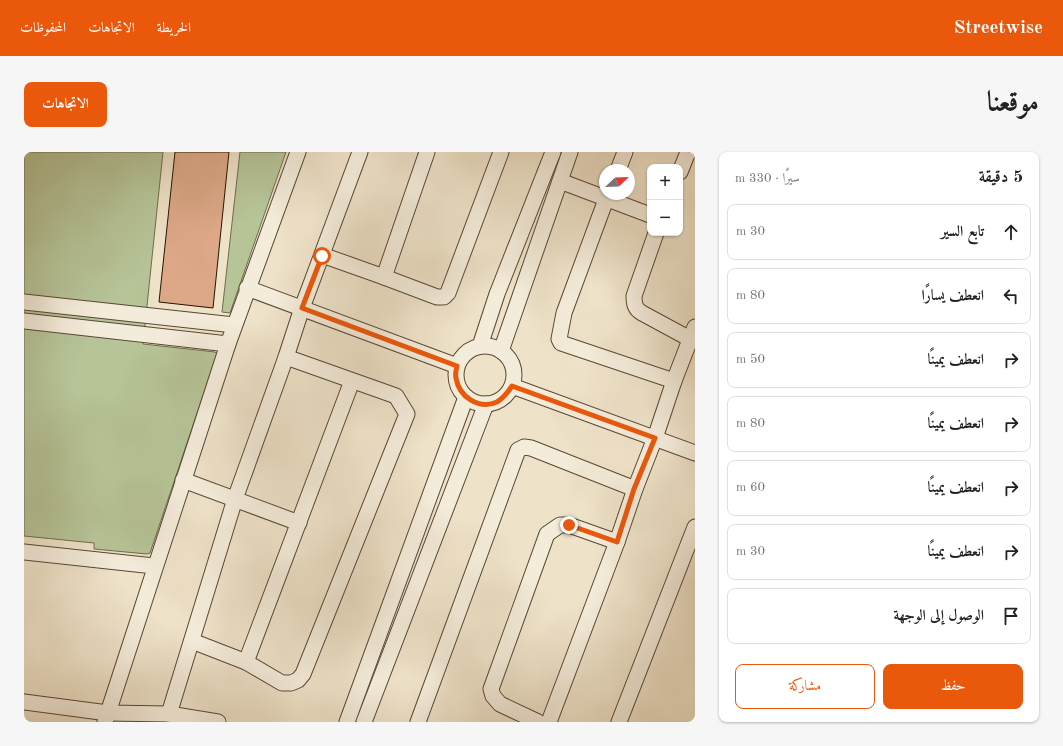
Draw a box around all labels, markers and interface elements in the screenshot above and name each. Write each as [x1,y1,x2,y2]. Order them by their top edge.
text: Streetwise [954,19,1043,38]
text: المحفوظات [20,21,66,35]
text: الاتجاهات [88,21,135,35]
text: الخريطة [157,21,191,35]
button: الاتجاهات [24,82,107,127]
text: موقعنا [987,90,1039,118]
north arrow [599,164,635,200]
map controls [647,164,683,236]
button: + [647,164,683,200]
text: 5 دقيقة [979,169,1023,186]
text: سيرًا · 330 m [735,172,800,185]
button: − [647,200,683,236]
icon: ahead [1000,221,1022,243]
text: 30 m [736,225,765,238]
text: تابع السير [941,225,984,240]
route start [313,247,331,265]
icon: left [1000,285,1022,307]
text: 80 m [736,289,765,302]
text: انعطف يسارًا [922,289,984,304]
icon: right [1000,349,1022,371]
text: 50 m [736,353,765,366]
text: انعطف يمينًا [928,353,984,368]
icon: right [1000,413,1022,435]
text: 80 m [736,417,765,430]
text: انعطف يمينًا [928,417,984,432]
icon: right [1000,477,1022,499]
text: 60 m [736,481,765,494]
text: انعطف يمينًا [928,481,984,496]
route end [560,516,578,534]
icon: right [1000,541,1022,563]
text: 30 m [736,545,765,558]
text: انعطف يمينًا [928,545,984,560]
icon: arrive [1000,605,1022,627]
text: الوصول إلى الوجهة [893,609,984,624]
button: مشاركة [735,664,875,709]
button: حفظ [883,664,1023,709]

